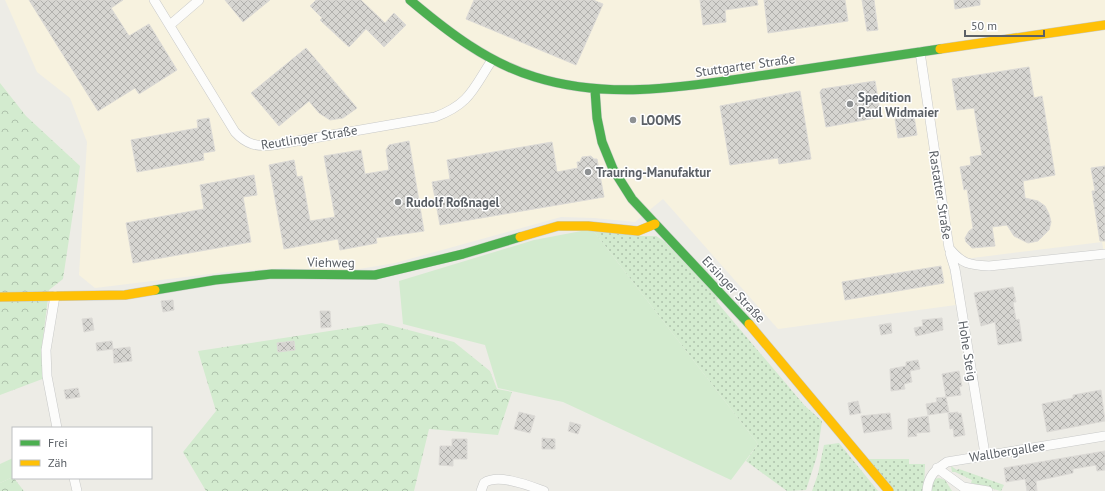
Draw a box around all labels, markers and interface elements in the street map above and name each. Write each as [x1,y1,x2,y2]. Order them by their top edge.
scale bar [965,12,1044,38]
text: 50 m [971,18,997,33]
street label: Stuttgarter Straße [694,50,796,81]
place label: Spedition Paul Widmaier [858,89,939,121]
marker: Spedition Paul Widmaier [845,99,855,109]
place label: LOOMS [641,112,681,129]
marker: LOOMS [628,115,638,125]
street label: Reutlinger Straße [260,121,359,154]
street label: Rastatter Straße [925,149,956,241]
place label: Trauring-Manufaktur [596,164,711,181]
marker: Trauring-Manufaktur [583,167,593,177]
place label: Rudolf Roßnagel [406,194,500,211]
marker: Rudolf Roßnagel [393,197,403,207]
street label: Ersinger Straße [698,252,769,326]
street label: Viehweg [306,254,355,271]
street label: Hohe Steig [954,320,981,383]
legend [12,427,152,479]
text: Frei [48,435,68,450]
street label: Wallbergallee [968,437,1046,466]
text: Zäh [48,455,67,470]

